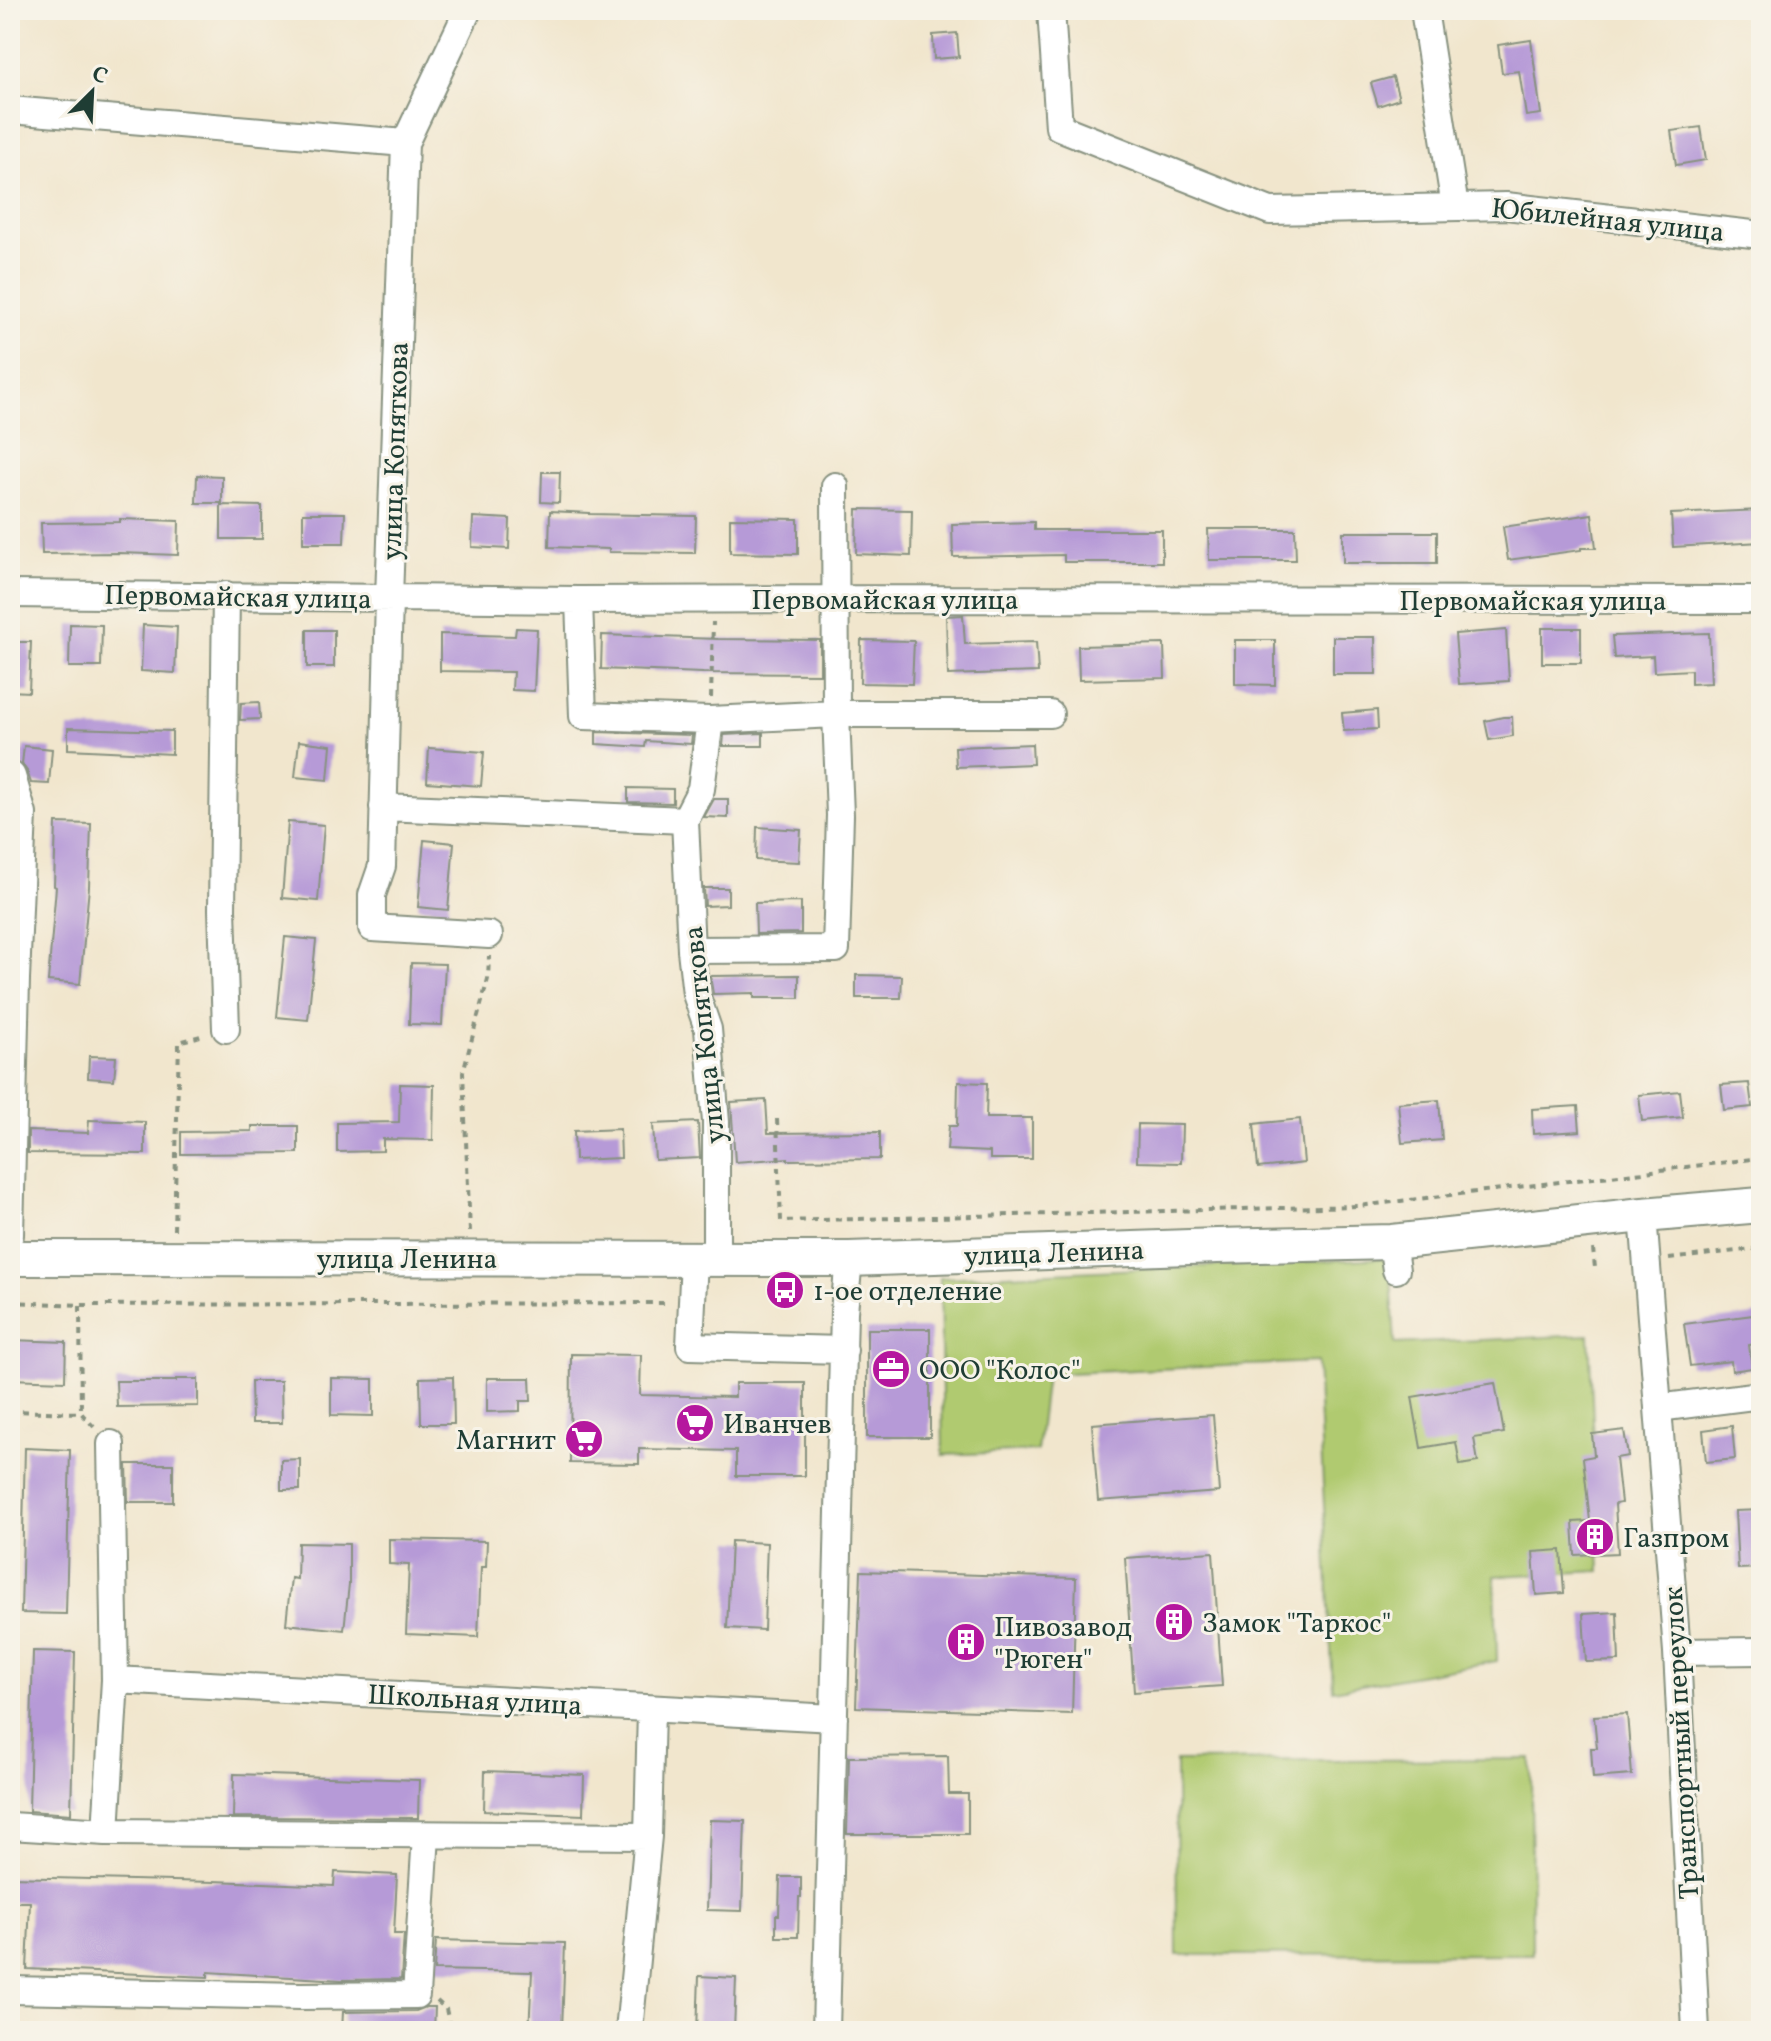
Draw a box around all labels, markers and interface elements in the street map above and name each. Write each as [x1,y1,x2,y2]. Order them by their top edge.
north arrow [52,52,132,132]
text: С [86,59,112,93]
street label: Юбилейная улица [1489,190,1726,253]
street label: улица Копяткова [373,341,420,561]
street label: Первомайская улица [104,577,372,620]
street label: Первомайская улица [751,582,1019,621]
street label: Первомайская улица [1399,583,1667,622]
street label: улица Копяткова [675,924,736,1145]
street label: улица Ленина [963,1232,1145,1277]
street label: улица Ленина [317,1241,497,1280]
bus stop icon: 1-ое отделение [764,1269,806,1311]
place label: 1-ое отделение [813,1273,1002,1312]
office icon: ООО "Колос" [870,1348,912,1390]
place label: ООО "Колос" [919,1352,1081,1391]
supermarket icon: Иванчев [674,1402,716,1444]
place label: Иванчев [723,1406,832,1445]
supermarket icon: Магнит [563,1418,605,1460]
place label: Магнит [456,1422,556,1461]
building icon: Газпром [1574,1516,1616,1558]
place label: Газпром [1623,1520,1729,1559]
street label: Транспортный переулок [1655,1585,1710,1900]
building icon: Замок "Таркос" [1153,1601,1195,1643]
place label: Замок "Таркос" [1202,1605,1391,1644]
place label: Пивозавод "Рюген" [994,1609,1132,1680]
building icon: Пивозавод "Рюген" [945,1621,987,1663]
street label: Школьная улица [367,1676,583,1727]

